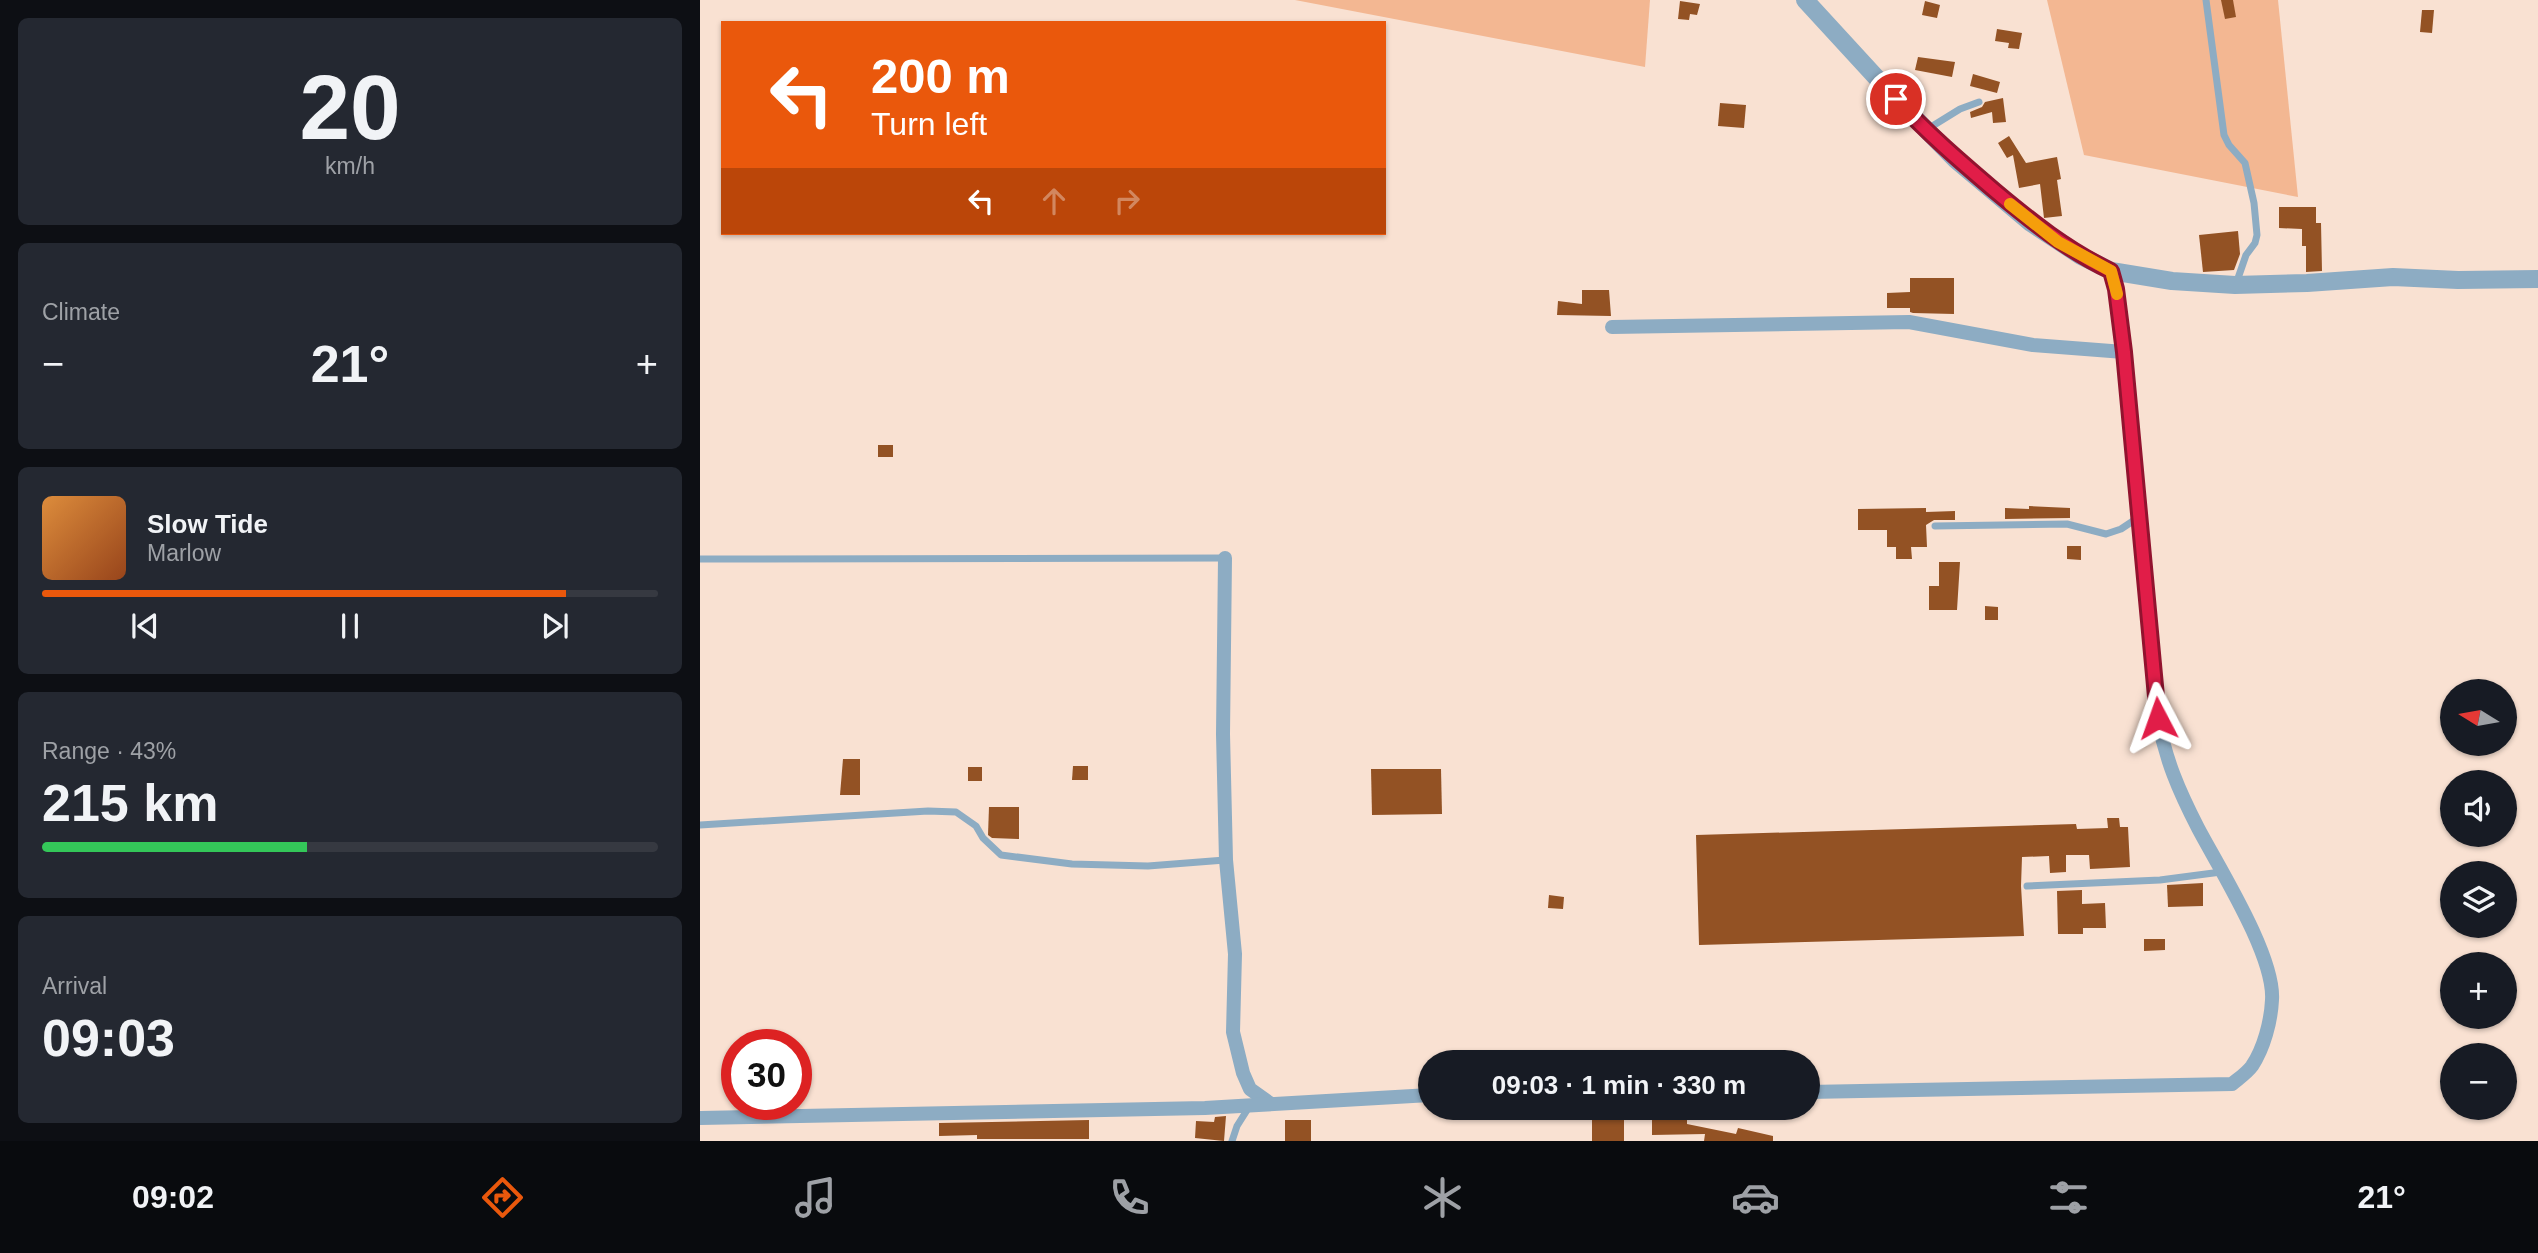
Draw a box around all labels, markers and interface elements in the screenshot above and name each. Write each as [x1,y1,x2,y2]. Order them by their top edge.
icon: left [756,49,847,140]
text: 200 m [871,49,1010,103]
text: 20 [299,57,401,158]
pin [1866,69,1926,129]
icon: arrive [1877,80,1915,118]
text: Turn left [871,106,987,142]
text: km/h [325,153,375,179]
icon: left [962,182,1000,220]
icon: ahead [1035,182,1073,220]
icon: right [1108,182,1146,220]
text: Climate [42,299,120,325]
text: 21° [311,335,389,393]
text: − [42,343,64,385]
text: + [636,343,658,385]
text: Slow Tide [147,509,268,539]
text: Marlow [147,540,221,566]
icon: previous [126,607,164,645]
icon: pause [331,607,369,645]
icon: next [536,607,574,645]
north arrow [2440,679,2516,756]
map controls [2440,679,2517,1120]
position arrow [2121,681,2195,755]
text: Range · 43% [42,738,176,764]
button: sound [2440,770,2517,847]
text: 215 km [42,774,218,832]
button: layers [2440,861,2517,938]
button: + [2440,952,2517,1029]
text: Arrival [42,973,107,999]
text: 09:03 [42,1009,175,1067]
speed limit sign: 30 [721,1029,812,1120]
button: − [2440,1043,2517,1120]
text: 09:03 · 1 min · 330 m [1492,1070,1746,1100]
icon: directions [478,1173,527,1222]
icon: music [791,1173,840,1222]
icon: phone [1105,1173,1154,1222]
icon: climate [1418,1173,1467,1222]
icon: car [1731,1173,1780,1222]
icon: filters [2044,1173,2093,1222]
text: 09:02 [132,1179,214,1215]
text: 21° [2357,1179,2406,1215]

